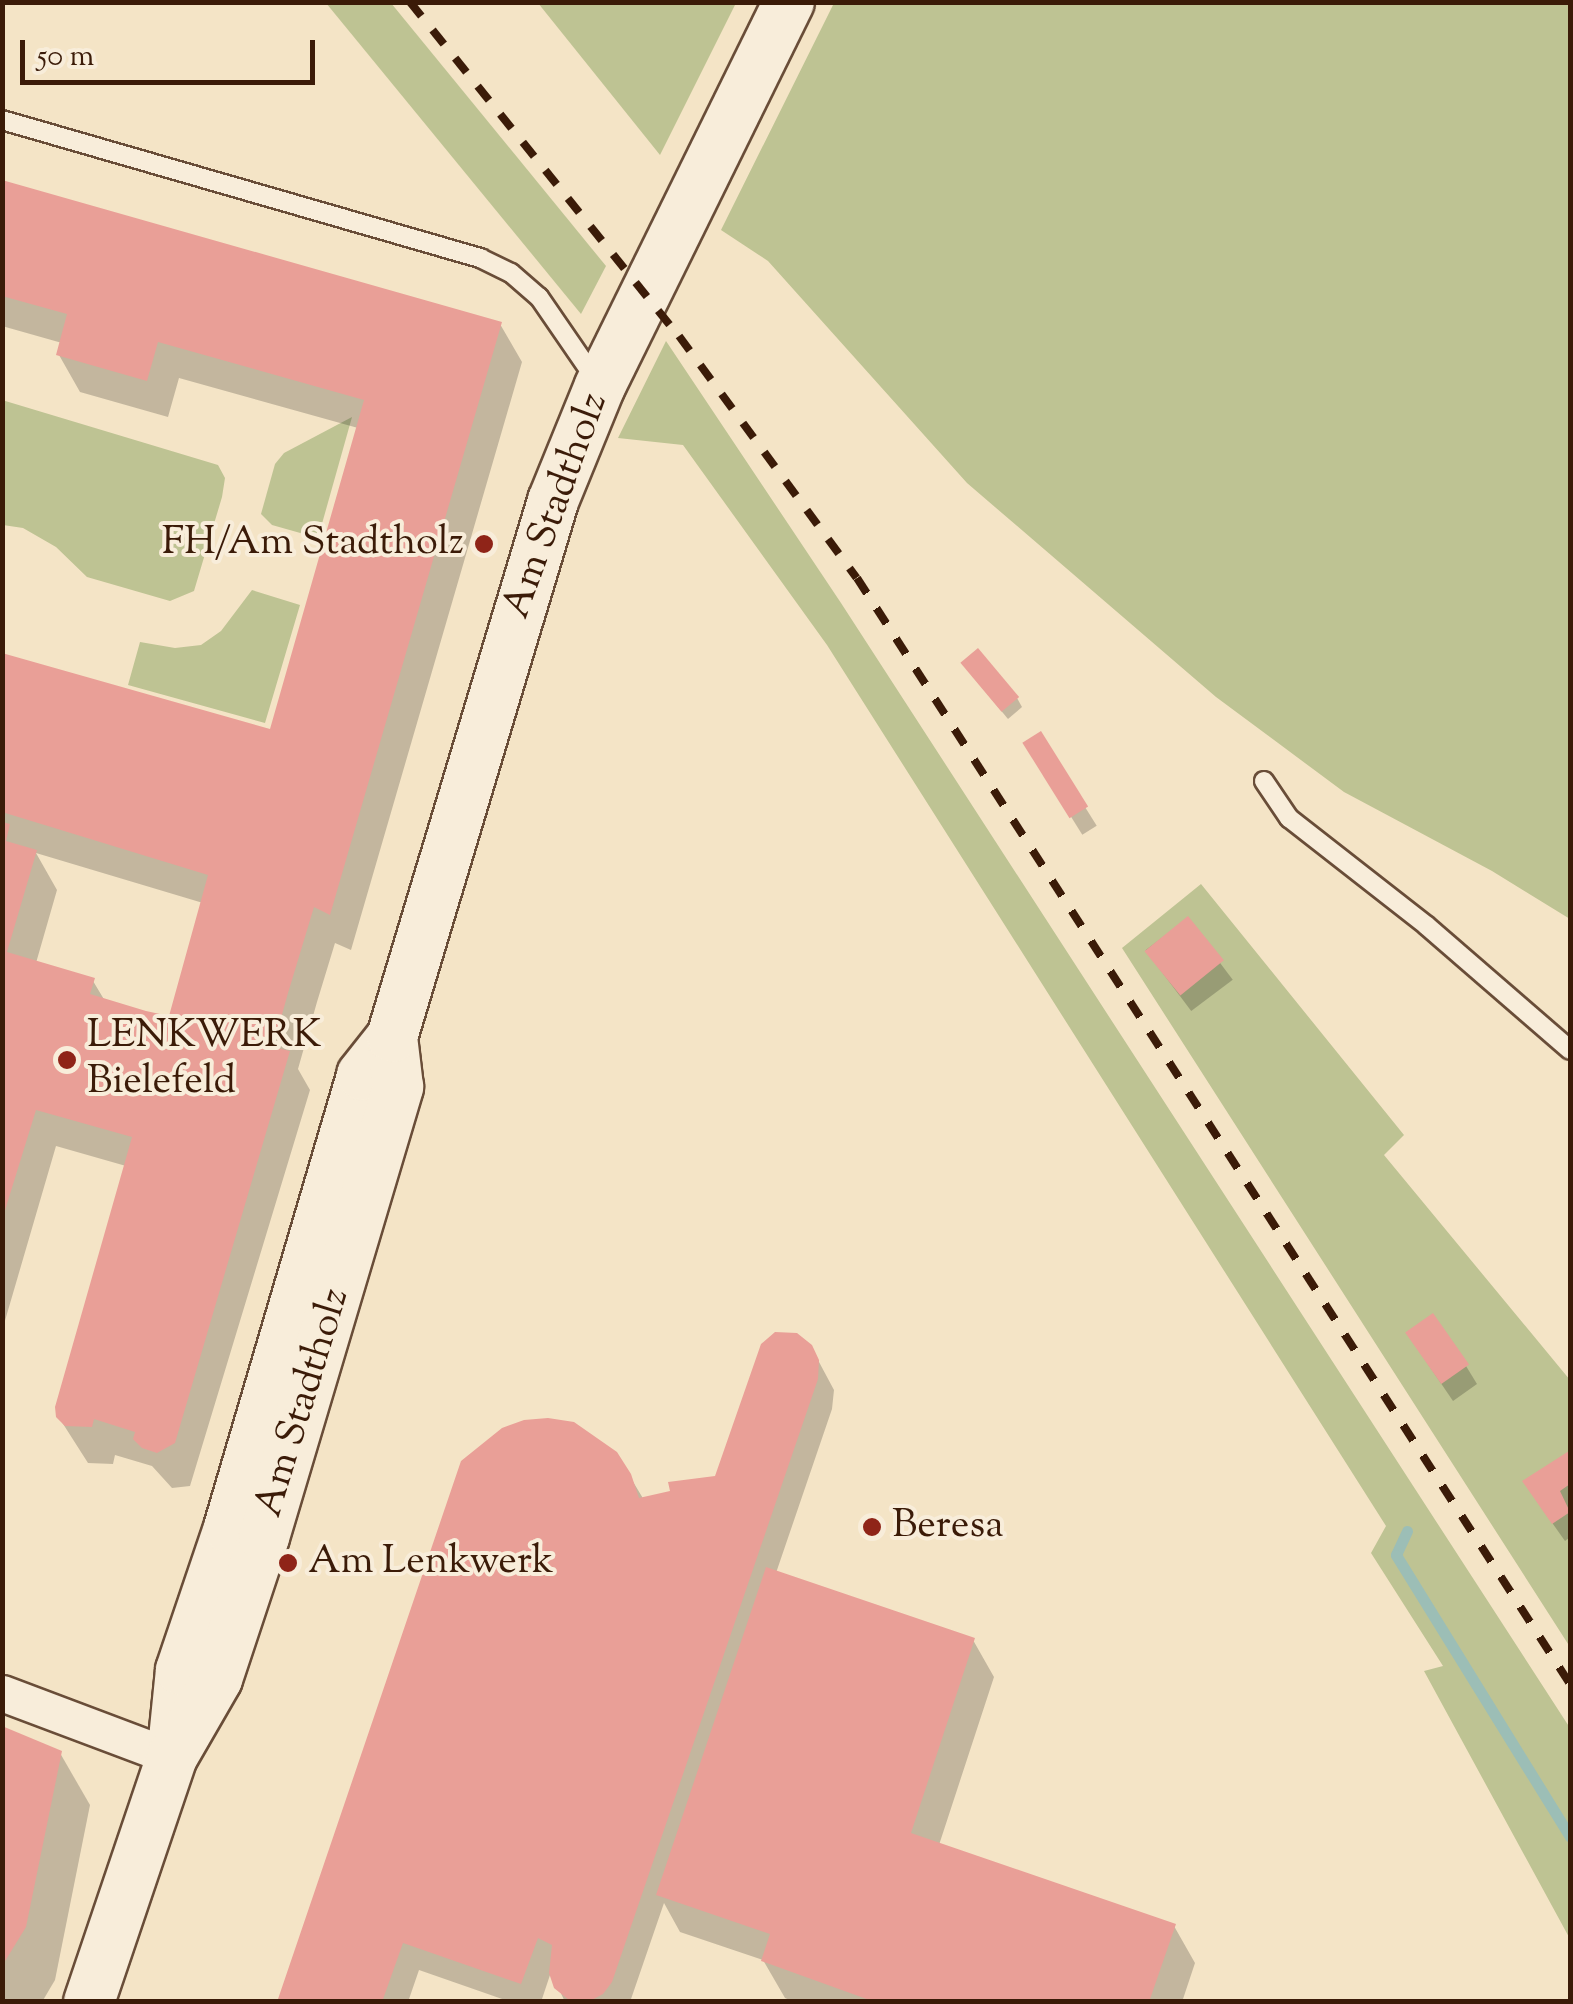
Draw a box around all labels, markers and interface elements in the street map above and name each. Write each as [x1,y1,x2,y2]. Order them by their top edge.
scale bar [25,20,320,82]
text: 50 m [37,36,94,79]
street label: Am Stadtholz [494,387,620,625]
place label: FH/Am Stadtholz [162,520,464,568]
marker: FH/Am Stadtholz [473,533,495,555]
place label: LENKWERK Bielefeld [87,1013,322,1107]
marker: LENKWERK Bielefeld [56,1049,78,1071]
street label: Am Stadtholz [246,1283,362,1523]
place label: Beresa [892,1503,1004,1551]
marker: Beresa [861,1516,883,1538]
place label: Am Lenkwerk [308,1539,554,1587]
marker: Am Lenkwerk [277,1552,299,1574]

